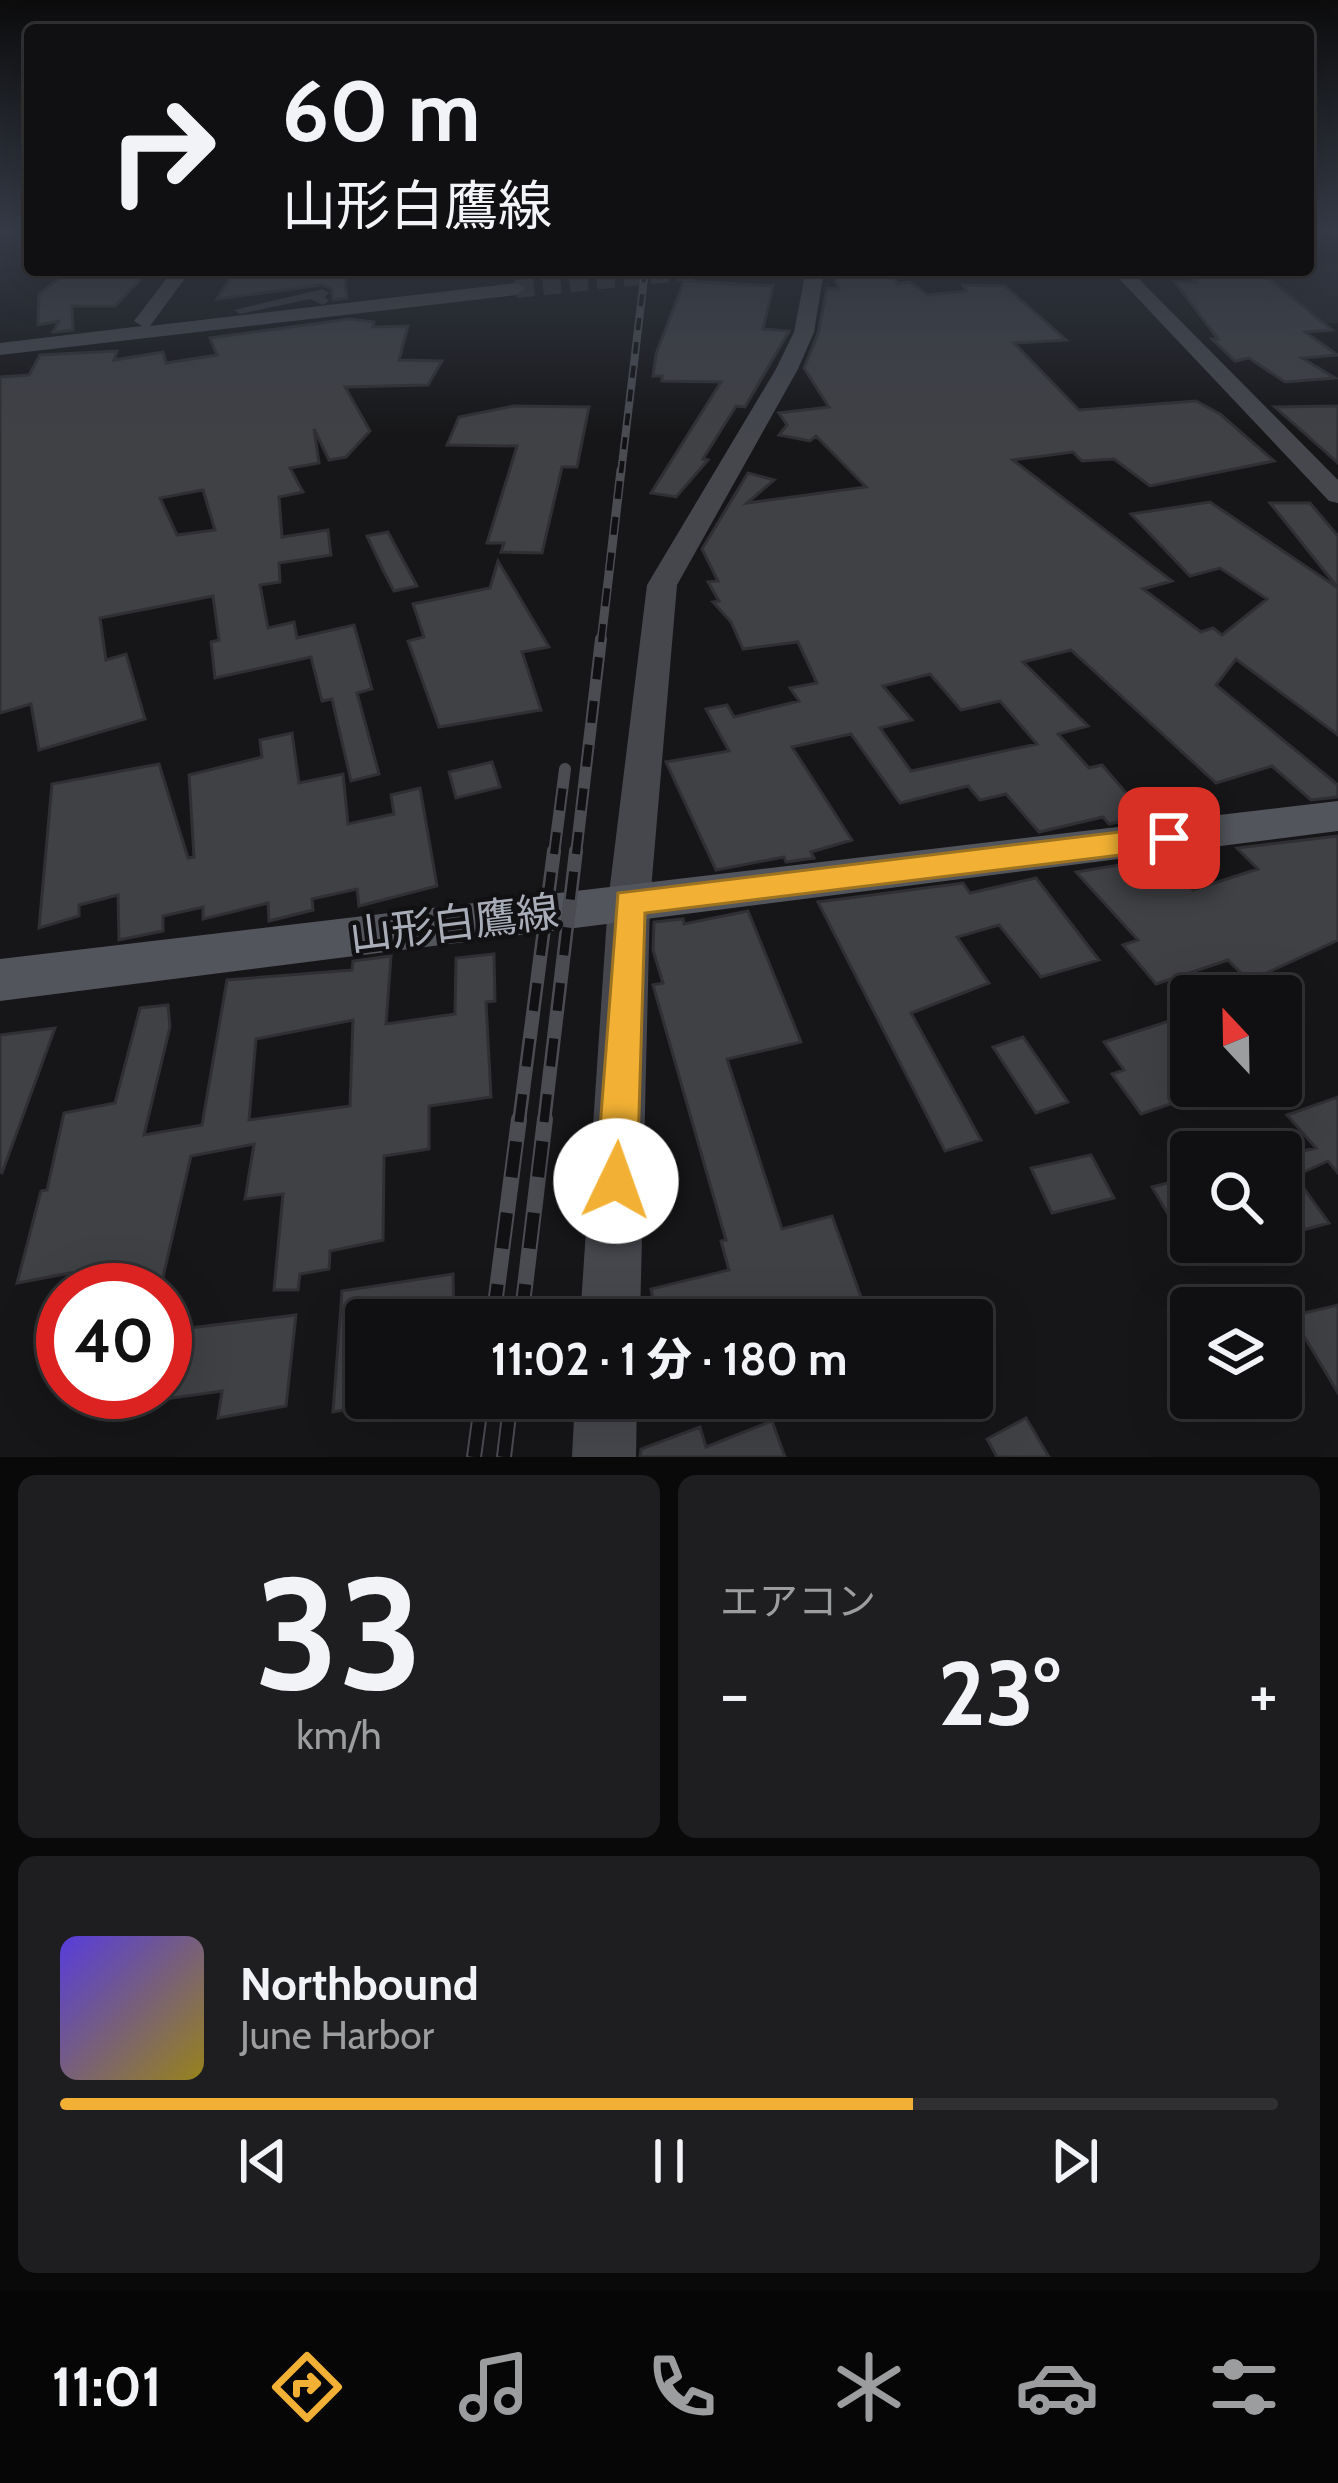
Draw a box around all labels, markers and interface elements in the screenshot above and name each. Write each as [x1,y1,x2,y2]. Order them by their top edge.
text: 60 m [282,60,480,162]
icon: right [84,72,240,228]
text: 山形白鷹線 [282,173,552,239]
pin [1118,787,1220,889]
icon: arrive [1136,805,1202,871]
street label: 山形白鷹線 [347,884,561,962]
north arrow [1170,975,1302,1107]
map controls [1170,975,1302,1419]
position arrow [553,1118,679,1244]
button: search [1170,1131,1302,1263]
speed limit sign: 40 [36,1263,192,1419]
button: layers [1170,1287,1302,1419]
text: 11:02 · 1 分 · 180 m [491,1332,847,1386]
text: 33 [255,1538,423,1728]
text: エアコン [720,1577,876,1625]
text: 23° [938,1638,1060,1748]
text: − [720,1653,749,1734]
text: + [1249,1653,1278,1734]
text: km/h [296,1711,382,1759]
text: Northbound [240,1957,479,2011]
text: June Harbor [240,2011,434,2059]
icon: previous [230,2128,296,2194]
icon: pause [636,2128,702,2194]
icon: next [1042,2128,1108,2194]
icon: directions [265,2345,349,2429]
icon: music [452,2345,536,2429]
icon: phone [640,2345,724,2429]
icon: climate [827,2345,911,2429]
icon: car [1015,2345,1099,2429]
icon: filters [1202,2345,1286,2429]
text: 11:01 [52,2354,162,2420]

